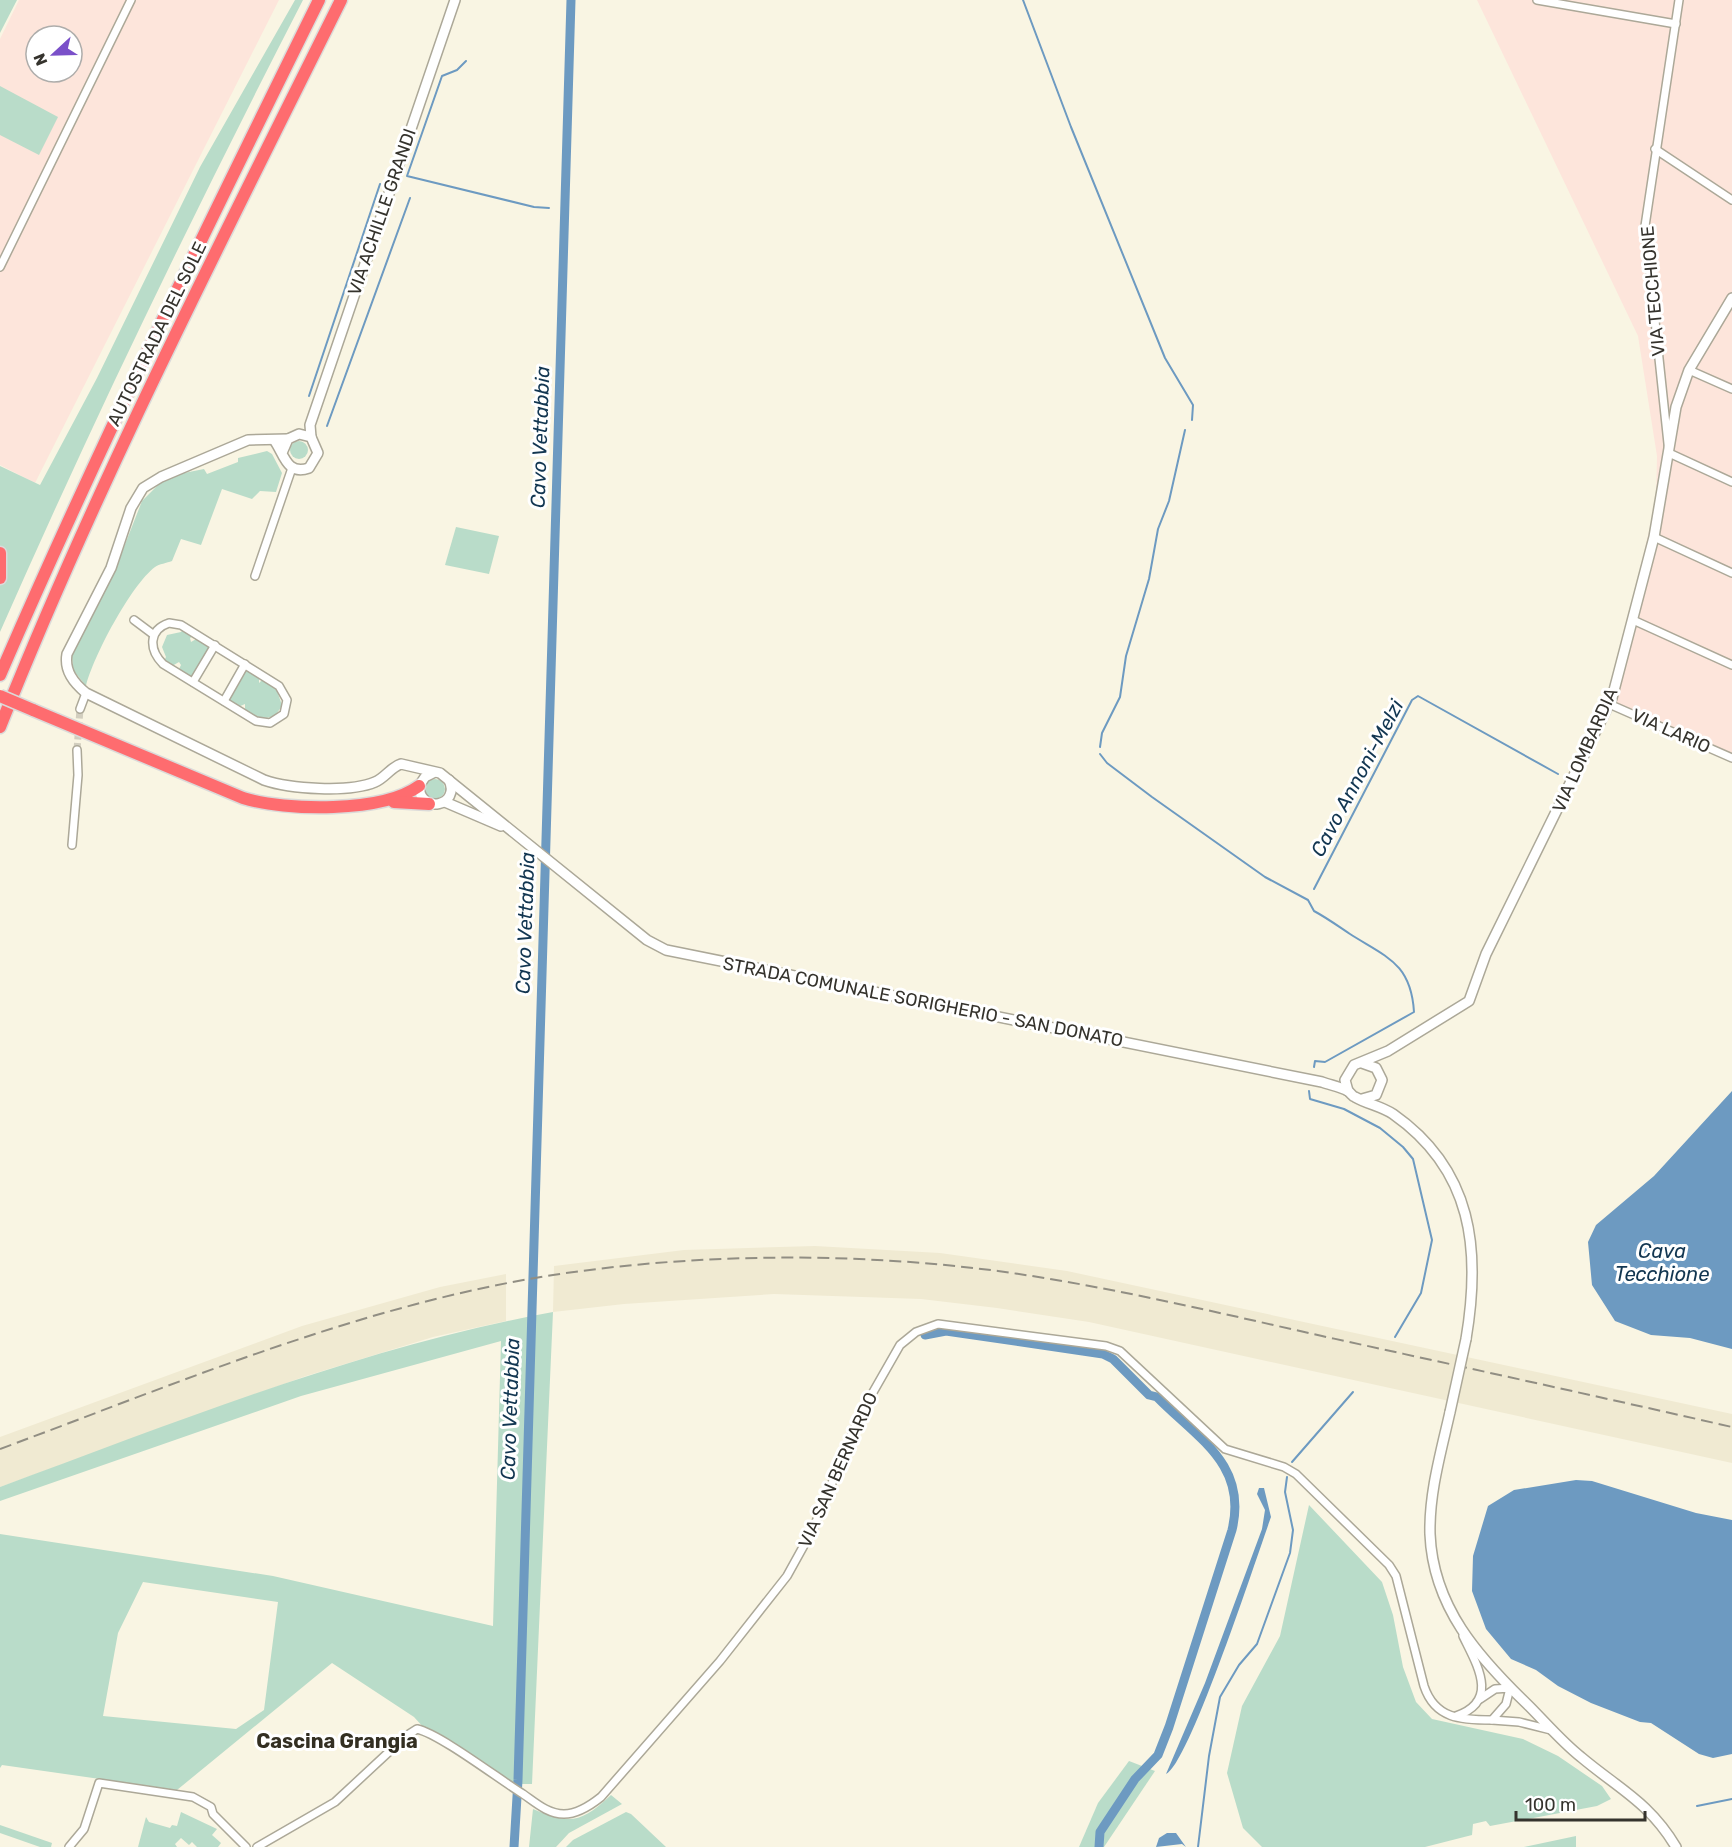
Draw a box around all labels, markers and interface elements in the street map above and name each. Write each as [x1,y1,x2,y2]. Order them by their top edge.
north arrow [24,24,84,84]
text: N [30,51,52,68]
street label: VIA ACHILLE GRANDI [343,126,421,298]
street label: VIA TECCHIONE [1636,225,1670,357]
street label: AUTOSTRADA DEL SOLE [103,238,211,430]
water label: Cavo Vettabbia [526,365,554,508]
street label: VIA LOMBARDIA [1548,684,1622,816]
water label: Cavo Annoni-Melzi [1306,694,1409,861]
street label: VIA LARIO [1628,704,1714,758]
water label: Cavo Vettabbia [511,851,539,994]
street label: STRADA COMUNALE SORIGHERIO - SAN DONATO [721,952,1125,1052]
water label: Cava Tecchione [1615,1239,1709,1286]
water label: Cavo Vettabbia [496,1337,524,1480]
street label: VIA SAN BERNARDO [794,1389,882,1551]
district label: Cascina Grangia [256,1729,418,1753]
scale bar [1516,1784,1645,1822]
text: 100 m [1525,1794,1576,1816]

